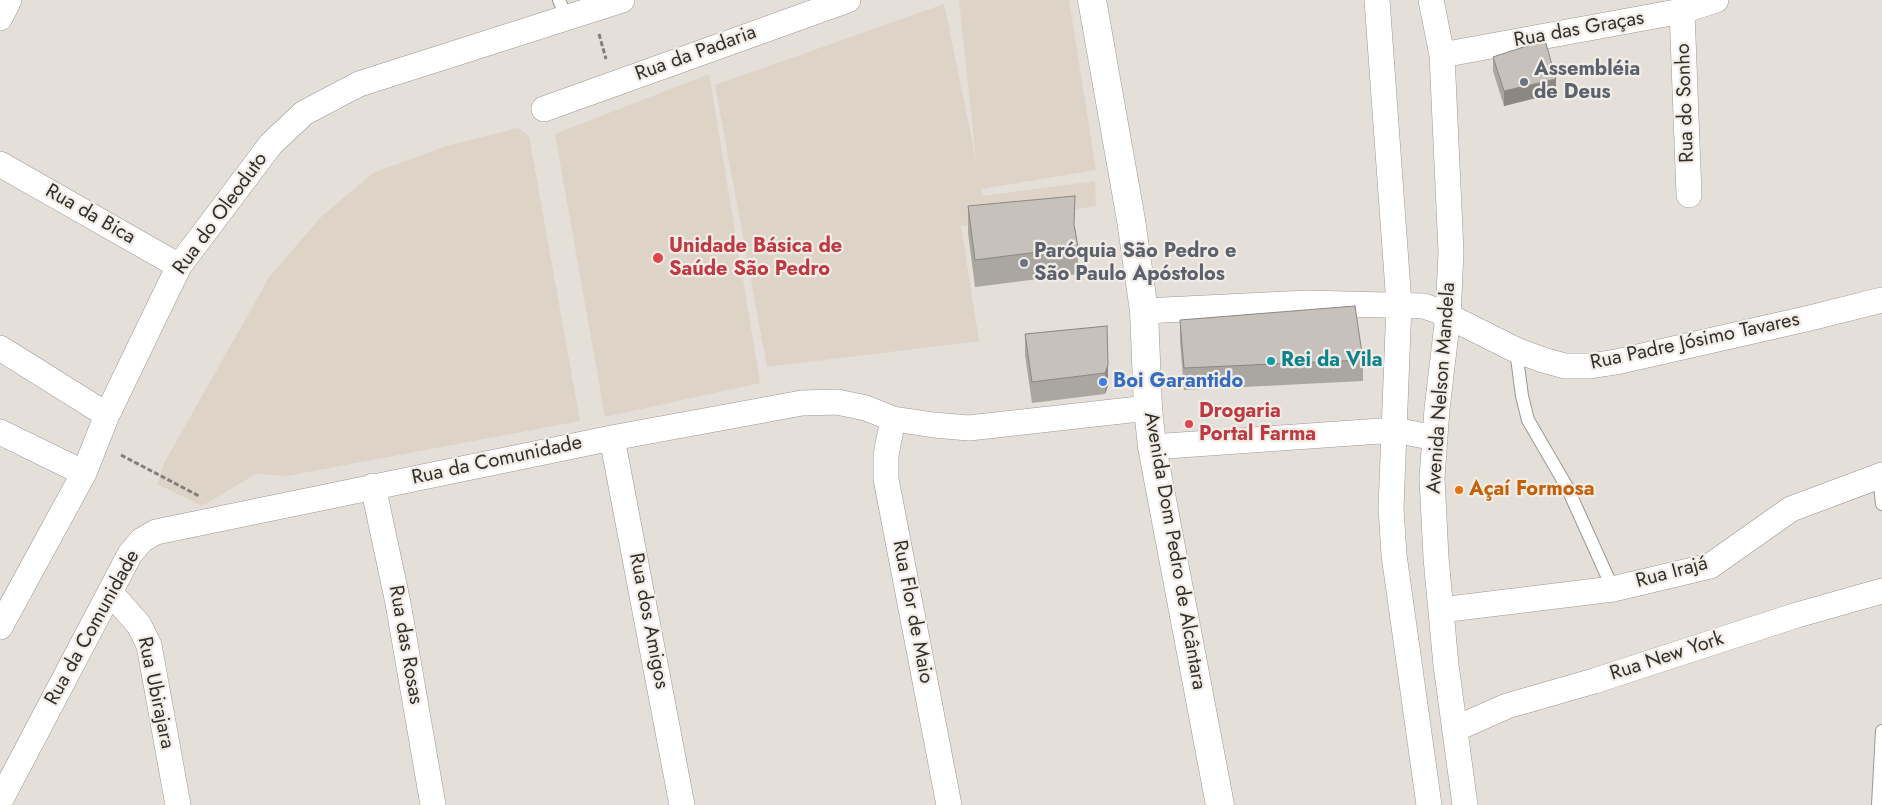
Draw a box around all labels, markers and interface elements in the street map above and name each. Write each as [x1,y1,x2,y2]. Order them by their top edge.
street label: Rua das Graças [1512,7,1646,53]
street label: Rua da Padaria [632,21,760,87]
street label: Rua do Sonho [1672,43,1700,163]
place label: Assembléia de Deus [1534,58,1640,105]
marker: Assembléia de Deus [1518,76,1530,88]
street label: Rua do Oleoduto [169,148,273,280]
street label: Rua da Bica [41,180,139,250]
place label: Unidade Básica de Saúde São Pedro [669,235,842,282]
place label: Paróquia São Pedro e São Paulo Apóstolos [1034,240,1237,287]
marker: Unidade Básica de Saúde São Pedro [651,251,665,265]
marker: Paróquia São Pedro e São Paulo Apóstolos [1018,257,1030,269]
street label: Avenida Nelson Mandela [1423,282,1461,494]
street label: Rua Padre Jósimo Tavares [1588,308,1802,376]
place label: Rei da Vila [1281,349,1382,373]
marker: Rei da Vila [1265,355,1277,367]
place label: Boi Garantido [1113,370,1243,394]
marker: Boi Garantido [1097,376,1109,388]
place label: Drogaria Portal Farma [1199,400,1316,447]
street label: Avenida Dom Pedro de Alcântara [1138,410,1210,692]
marker: Drogaria Portal Farma [1183,418,1195,430]
street label: Rua da Comunidade [410,431,584,491]
place label: Açaí Formosa [1469,478,1594,502]
marker: Açaí Formosa [1453,484,1465,496]
street label: Rua Flor de Maio [886,538,938,686]
street label: Rua da Comunidade [40,546,146,710]
street label: Rua dos Amigos [623,551,673,691]
street label: Rua Irajá [1633,552,1711,594]
street label: Rua das Rosas [383,584,427,706]
street label: Rua New York [1607,627,1727,687]
street label: Rua Ubirajara [131,635,179,751]

